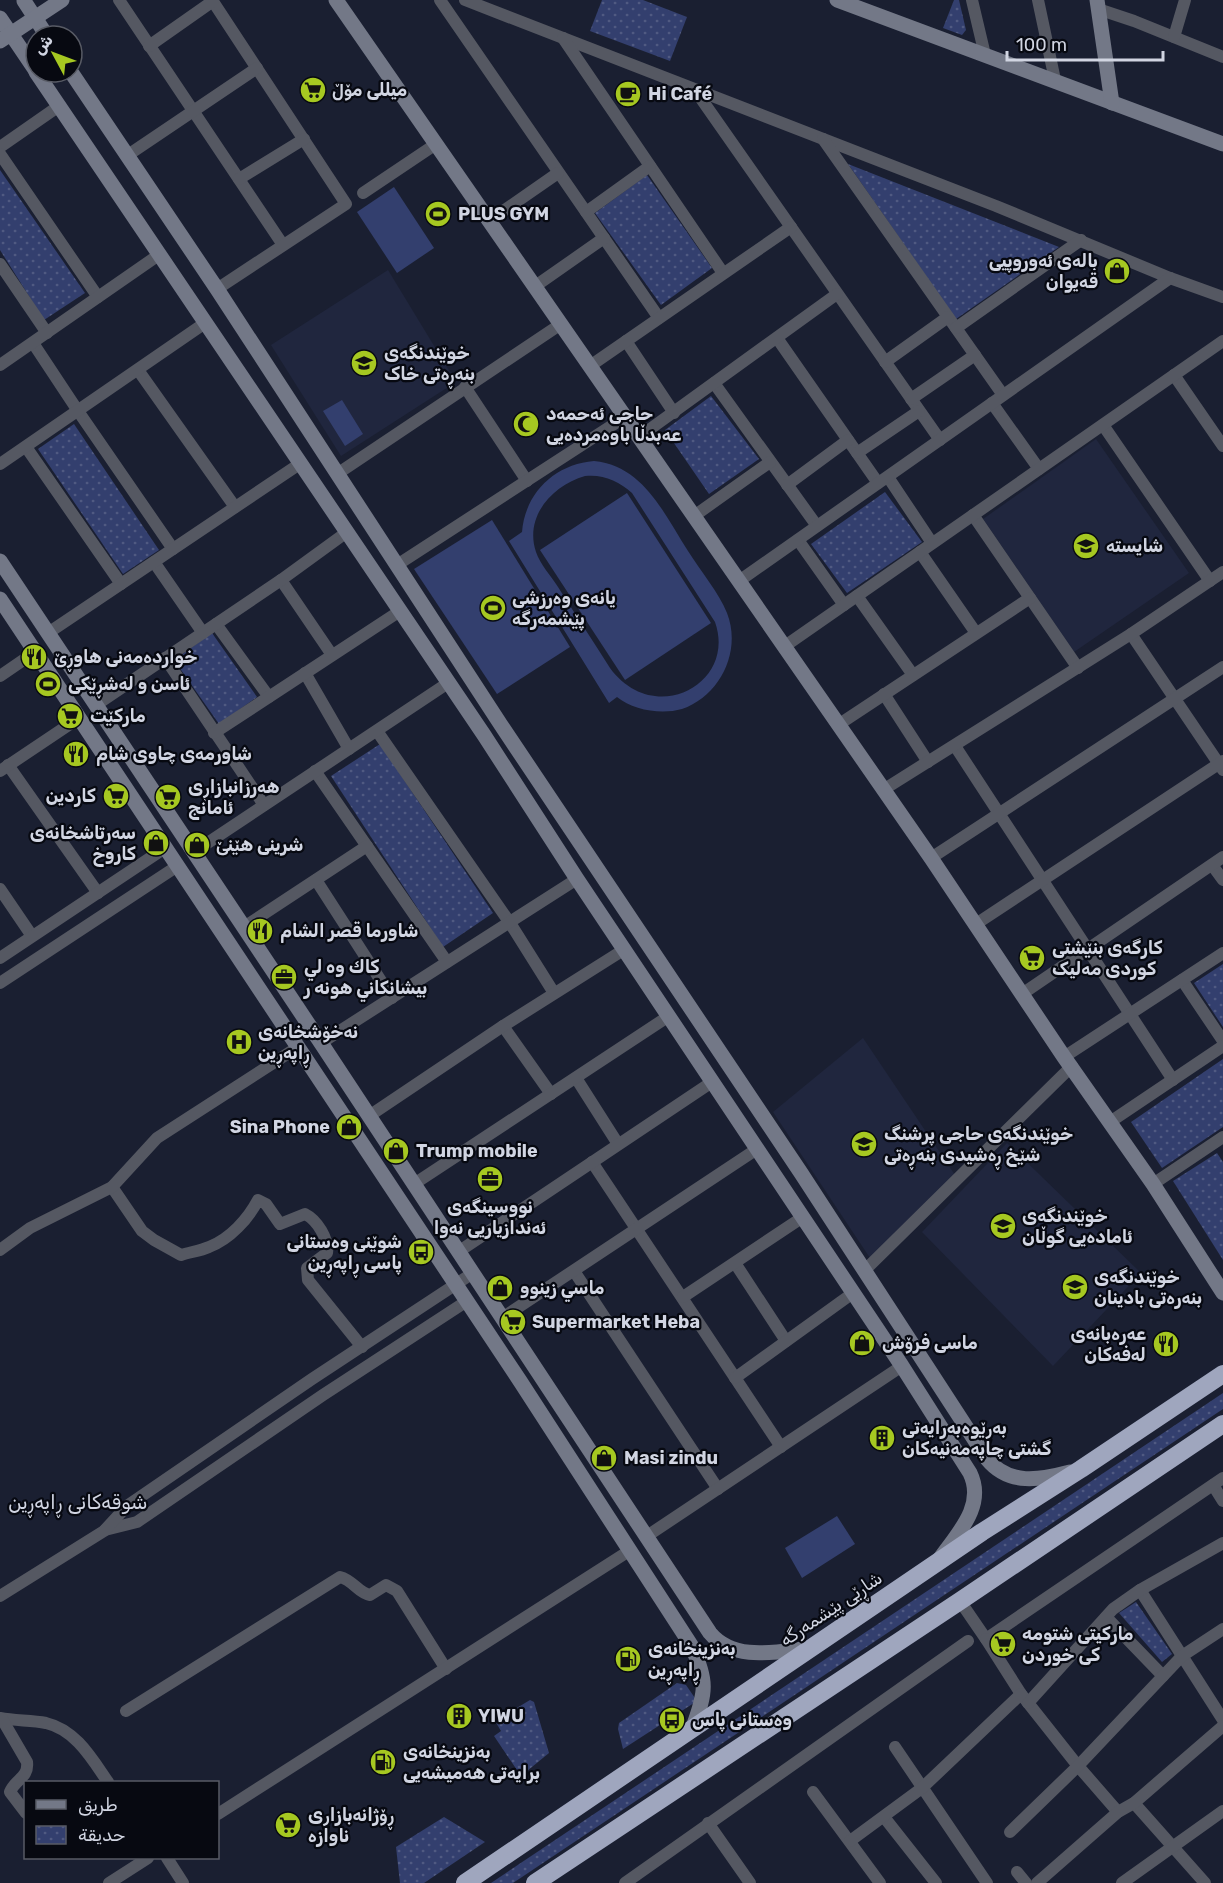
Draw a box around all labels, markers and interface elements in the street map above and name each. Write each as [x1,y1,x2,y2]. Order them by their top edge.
north arrow [24,24,84,84]
scale bar [1007,24,1163,62]
text: ش [29,31,57,58]
text: 100 m [1016,34,1067,56]
supermarket icon: میللی مۆڵ [298,75,328,105]
place label: میللی مۆڵ [332,79,407,101]
cafe icon: Hi Café [613,79,643,109]
place label: Hi Café [648,83,712,105]
sports icon: PLUS GYM [423,199,453,229]
place label: PLUS GYM [458,203,549,225]
place label: بالەی ئەوروپیی قەیوان [989,250,1098,293]
shop icon: بالەی ئەوروپیی قەیوان [1102,256,1132,286]
place label: خوێندنگەی بنەڕەتی خاک [384,342,475,389]
school or university icon: خوێندنگەی بنەڕەتی خاک [349,348,379,378]
place label: حاجی ئەحمەد عەبدڵا باوەمردەیی [546,403,681,446]
mosque icon: حاجی ئەحمەد عەبدڵا باوەمردەیی [511,409,541,439]
school or university icon: شایستە [1071,531,1101,561]
place label: شایستە [1106,535,1163,557]
place label: یانەی وەرزشی پێشمەرگە [512,587,616,631]
sports icon: یانەی وەرزشی پێشمەرگە [478,593,508,623]
restaurant icon: خواردەمەنی هاوڕێ [19,642,49,672]
place label: خواردەمەنی هاوڕێ [54,646,197,672]
sports icon: ئاسن و لەشڕێکی [33,669,63,699]
place label: ئاسن و لەشڕێکی [68,673,190,699]
supermarket icon: مارکێت [55,701,85,731]
place label: مارکێت [90,705,146,727]
restaurant icon: شاورمەی چاوی شام [61,739,91,769]
place label: شاورمەی چاوی شام [96,743,252,766]
place label: هەرزانبازاڕی ئامانج [188,776,279,821]
supermarket icon: كاردين [101,781,131,811]
supermarket icon: هەرزانبازاڕی ئامانج [153,782,183,812]
place label: كاردين [46,785,96,807]
place label: سەرتاشخانەی کاروخ [30,822,136,867]
shop icon: سەرتاشخانەی کاروخ [141,828,171,858]
shop icon: شرینی هێنێ [182,830,212,860]
place label: شرینی هێنێ [216,834,303,856]
restaurant icon: شاورما قصر الشام [245,916,275,946]
place label: شاورما قصر الشام [280,920,418,943]
place label: کارگەی بنێشتی کوردی مەلیک [1052,937,1163,980]
supermarket icon: کارگەی بنێشتی کوردی مەلیک [1017,943,1047,973]
place label: كاك وه لي بيشانكاني هونه ر [303,956,427,1002]
office icon: كاك وه لي بيشانكاني هونه ر [269,962,299,992]
place label: نەخۆشخانەی ڕاپەڕین [258,1021,358,1068]
hospital icon: نەخۆشخانەی ڕاپەڕین [224,1027,254,1057]
shop icon: Sina Phone [334,1112,364,1142]
place label: Sina Phone [230,1116,330,1138]
place label: خوێندنگەی حاجی پرشنگ شێخ ڕەشیدی بنەڕەتی [884,1123,1073,1170]
school or university icon: خوێندنگەی حاجی پرشنگ شێخ ڕەشیدی بنەڕەتی [849,1129,879,1159]
shop icon: Trump mobile [381,1136,411,1166]
place label: Trump mobile [416,1140,538,1162]
office icon: نووسینگەی ئەندازیاریی نەوا [475,1164,505,1194]
place label: نووسینگەی ئەندازیاریی نەوا [434,1196,546,1239]
place label: خوێندنگەی ئامادەیی گوڵان [1022,1205,1133,1248]
school or university icon: خوێندنگەی ئامادەیی گوڵان [988,1211,1018,1241]
place label: شوێنی وەستانی پاسی ڕاپەڕین [287,1231,402,1278]
bus stop icon: شوێنی وەستانی پاسی ڕاپەڕین [406,1237,436,1267]
place label: خوێندنگەی بنەرەتی بادینان [1094,1266,1202,1309]
school or university icon: خوێندنگەی بنەرەتی بادینان [1060,1272,1090,1302]
shop icon: ماسي زينوو [485,1273,515,1303]
place label: ماسي زينوو [520,1277,605,1302]
supermarket icon: Supermarket Heba [498,1307,528,1337]
place label: Supermarket Heba [532,1311,700,1333]
place label: عەرەبانەی لەفەکان [1071,1323,1146,1366]
shop icon: ماسی فرۆش [847,1328,877,1358]
restaurant icon: عەرەبانەی لەفەکان [1151,1329,1181,1359]
place label: ماسی فرۆش [882,1332,978,1354]
place label: بەڕێوەبەرایەتی گشتی چاپەمەنیەکان [902,1417,1051,1461]
building icon: بەڕێوەبەرایەتی گشتی چاپەمەنیەکان [867,1423,897,1453]
shop icon: Masi zindu [589,1443,619,1473]
place label: Masi zindu [624,1447,718,1469]
district label: شوقەکانی ڕاپەڕین [8,1490,148,1518]
street label: شاڕێی پێشمەرگە [776,1567,888,1654]
place label: مارکیتی شتومه کی خوردن [1022,1623,1134,1666]
supermarket icon: مارکیتی شتومه کی خوردن [988,1629,1018,1659]
place label: بەنزینخانەی ڕاپەڕین [648,1638,736,1685]
fuel station icon: بەنزینخانەی ڕاپەڕین [613,1644,643,1674]
building icon: YIWU [444,1701,474,1731]
place label: YIWU [478,1705,524,1727]
bus stop icon: وەستانی پاس [657,1705,687,1735]
place label: وەستانی پاس [692,1709,792,1732]
place label: بەنزینخانەی برایەتی هەمیشەیی [403,1741,540,1784]
fuel station icon: بەنزینخانەی برایەتی هەمیشەیی [368,1747,398,1777]
legend [24,1781,219,1859]
text: طريق [78,1794,118,1816]
place label: ڕۆژانەبازاڕی ناوازە [308,1804,394,1847]
supermarket icon: ڕۆژانەبازاڕی ناوازە [273,1810,303,1840]
text: حديقة [78,1824,125,1846]

